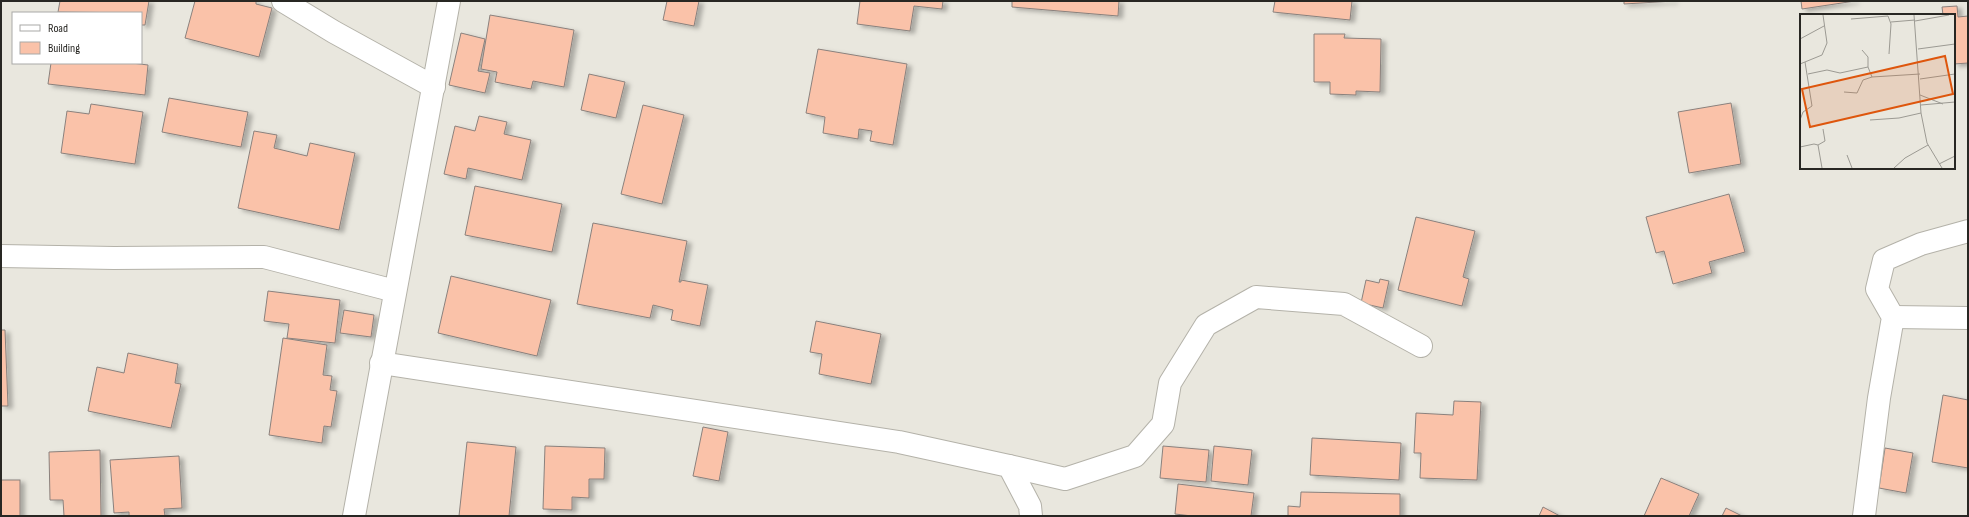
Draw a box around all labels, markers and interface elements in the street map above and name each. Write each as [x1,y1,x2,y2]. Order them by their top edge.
legend [12,12,142,64]
inset map [1800,14,1955,169]
text: Road [48,21,68,36]
text: Building [48,41,80,56]

